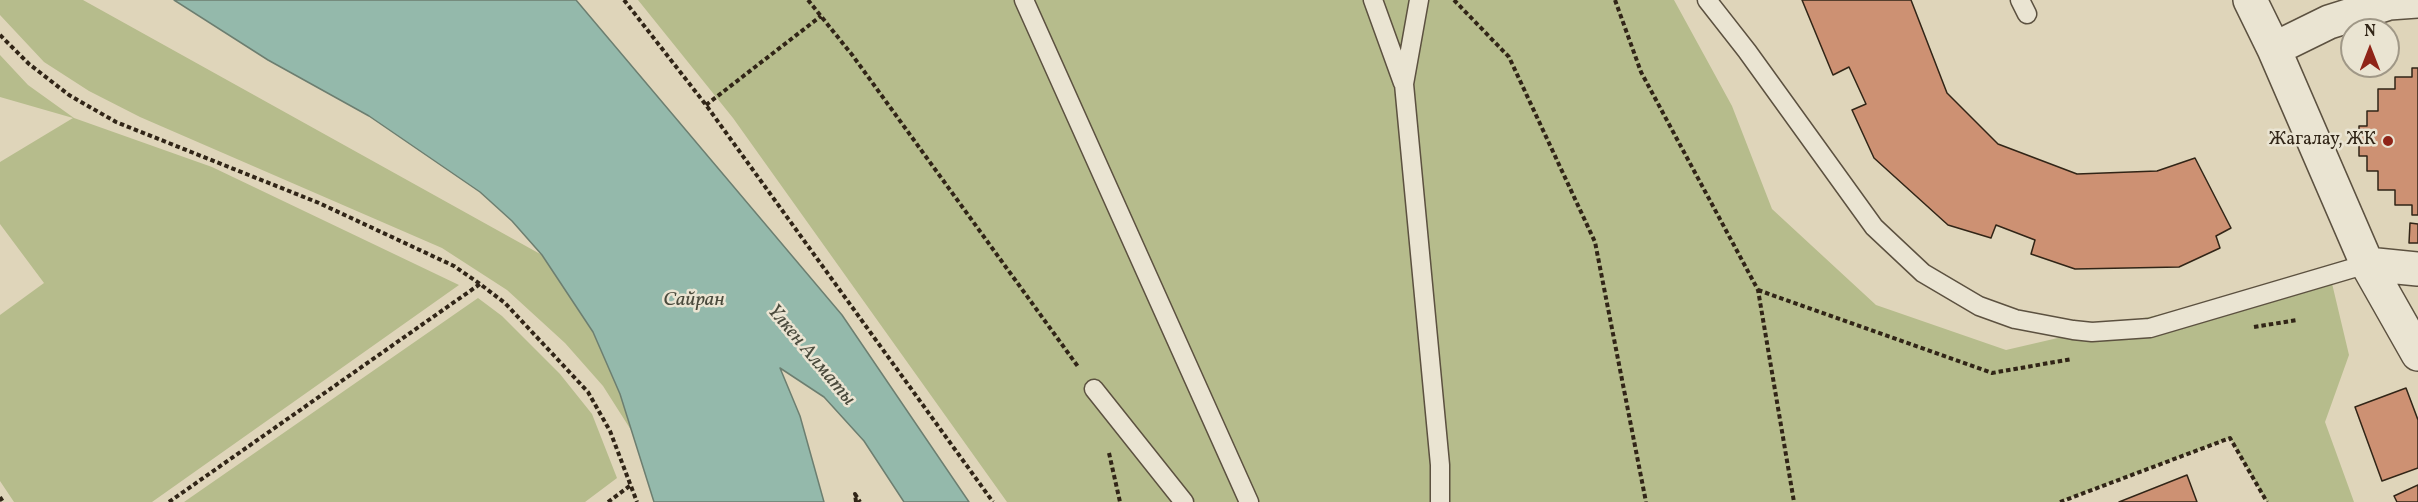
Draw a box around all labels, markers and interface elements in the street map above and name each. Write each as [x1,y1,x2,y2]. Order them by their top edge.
north arrow [2340,18,2400,78]
text: N [2364,21,2376,43]
place label: Жагалау, ЖК [2269,130,2376,152]
marker: Жагалау, ЖК [2381,134,2395,148]
water label: Сайран [663,289,725,313]
water label: Үлкен Алматы [761,300,859,412]

